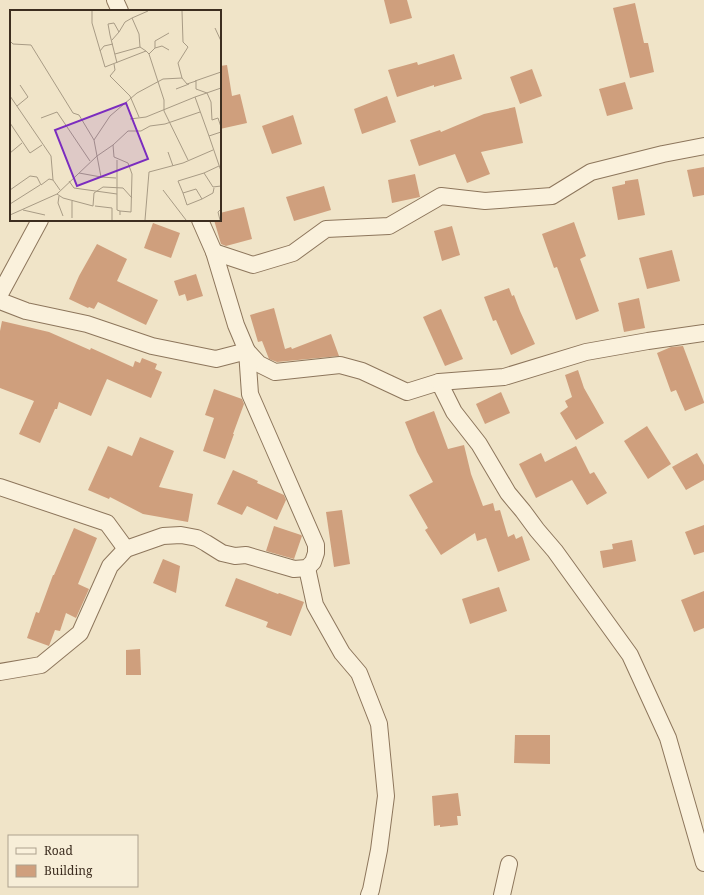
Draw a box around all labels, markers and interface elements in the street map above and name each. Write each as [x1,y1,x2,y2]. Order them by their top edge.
inset map [10,10,221,221]
legend [8,835,138,887]
text: Road [44,842,74,859]
text: Building [44,862,93,879]

